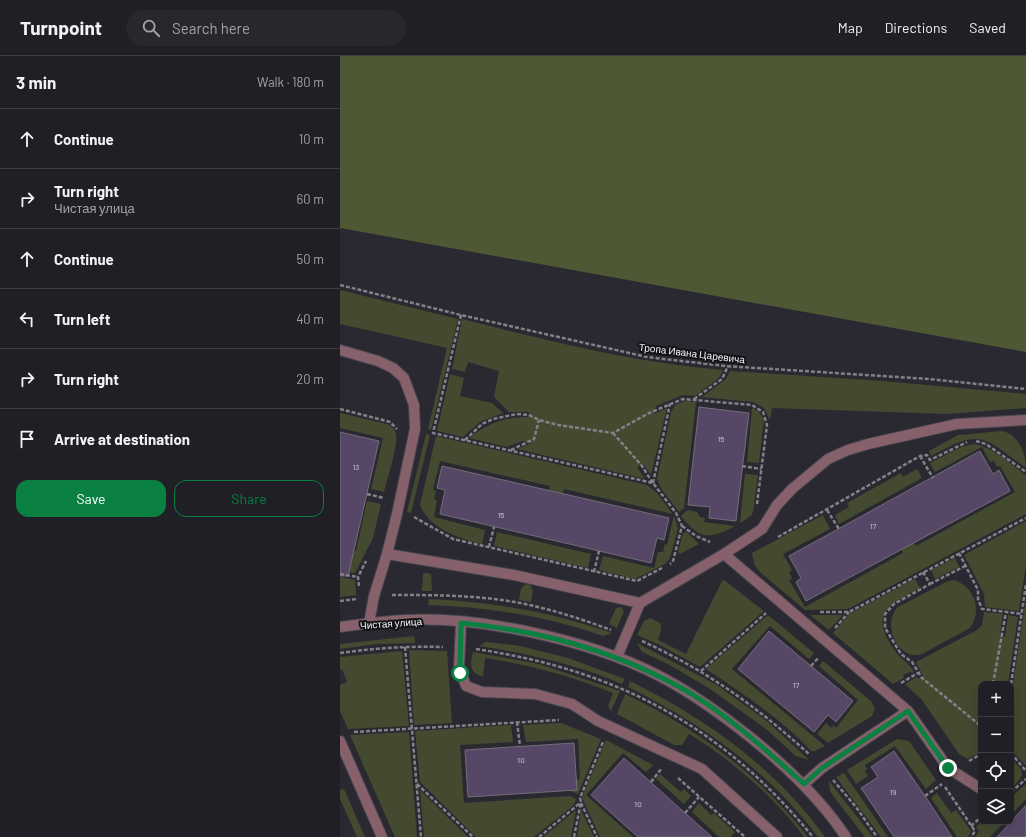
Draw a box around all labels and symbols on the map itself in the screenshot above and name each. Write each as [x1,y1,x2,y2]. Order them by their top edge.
street label: Тропа Ивана Царевича [638,341,746,366]
house number: 15 [718,434,724,444]
house number: 13 [353,462,359,472]
house number: 15 [498,510,504,520]
house number: 17 [870,521,877,531]
street label: Чистая улица [360,615,423,631]
route start [451,664,469,682]
house number: 17 [793,680,800,690]
house number: 10 [517,755,525,765]
route end [939,759,957,777]
house number: 19 [890,787,896,797]
house number: 10 [634,799,642,809]

